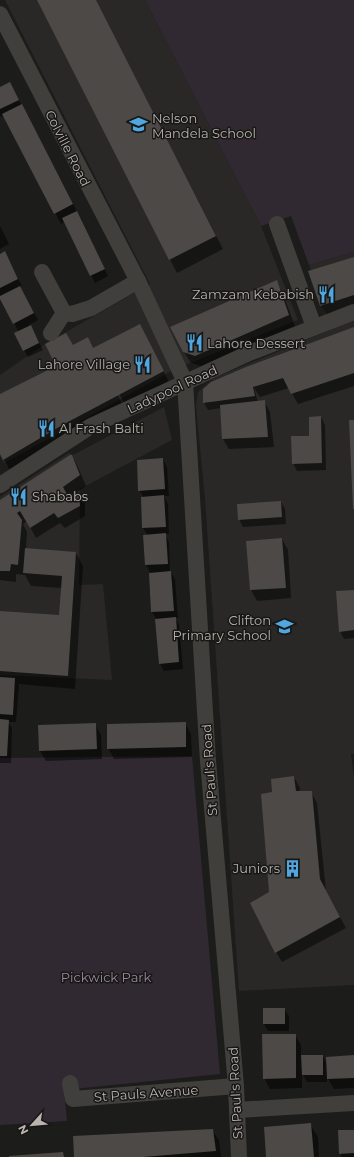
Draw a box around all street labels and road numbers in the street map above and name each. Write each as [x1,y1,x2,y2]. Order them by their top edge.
street label: Colville Road [42,107,94,189]
street label: Ladypool Road [125,361,219,417]
street label: St Paul's Road [198,724,220,816]
street label: St Paul's Road [225,1047,245,1139]
street label: St Pauls Avenue [93,1081,199,1105]

